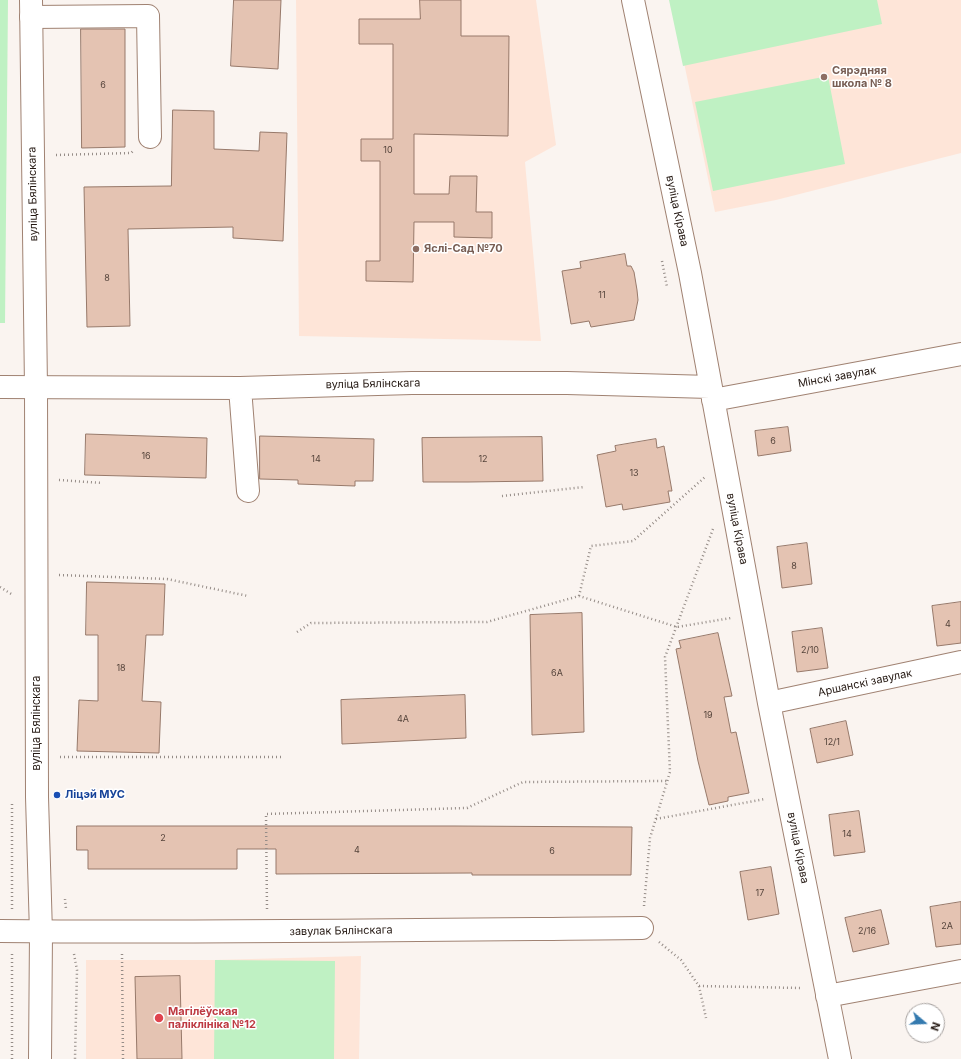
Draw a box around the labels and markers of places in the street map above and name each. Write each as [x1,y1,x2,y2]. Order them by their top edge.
place label: Сярэдняя школа № 8 [832,64,892,90]
marker: Сярэдняя школа № 8 [819,72,829,82]
place label: Яслі-Сад №70 [424,242,503,256]
marker: Яслі-Сад №70 [411,244,421,254]
place label: Ліцэй МУС [65,788,125,802]
marker: Ліцэй МУС [52,790,62,800]
place label: Магілёўская паліклініка №12 [168,1005,256,1031]
marker: Магілёўская паліклініка №12 [153,1012,165,1024]

